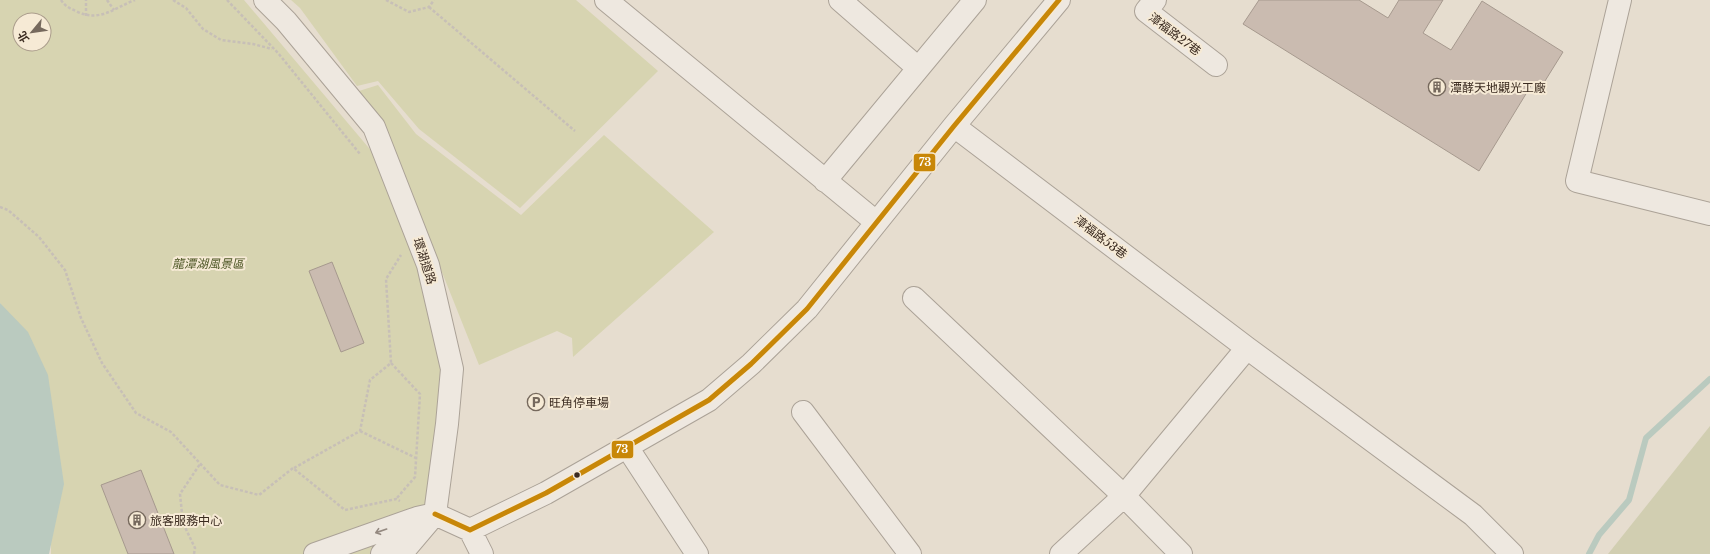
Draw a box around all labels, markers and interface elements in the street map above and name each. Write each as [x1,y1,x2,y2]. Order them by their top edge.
street label: 漳福路27巷 [1146,10,1204,58]
north arrow [12,12,52,52]
text: 北 [14,29,32,45]
building icon: 潭酵天地觀光工廠 [1427,77,1447,97]
place label: 潭酵天地觀光工廠 [1450,80,1546,95]
line badge: 73 [913,153,936,172]
text: 73 [919,155,931,169]
street label: 漳福路53巷 [1072,212,1130,262]
street label: 環湖道路 [410,236,440,286]
park label: 龍潭湖風景區 [172,256,246,271]
parking icon: 旺角停車場 [526,392,546,412]
place label: 旺角停車場 [549,395,609,410]
line badge: 73 [611,440,634,459]
text: 73 [616,442,628,456]
unlabelled marker [572,470,582,480]
building icon: 旅客服務中心 [127,510,147,530]
place label: 旅客服務中心 [150,513,222,528]
one-way arrow [374,528,387,535]

